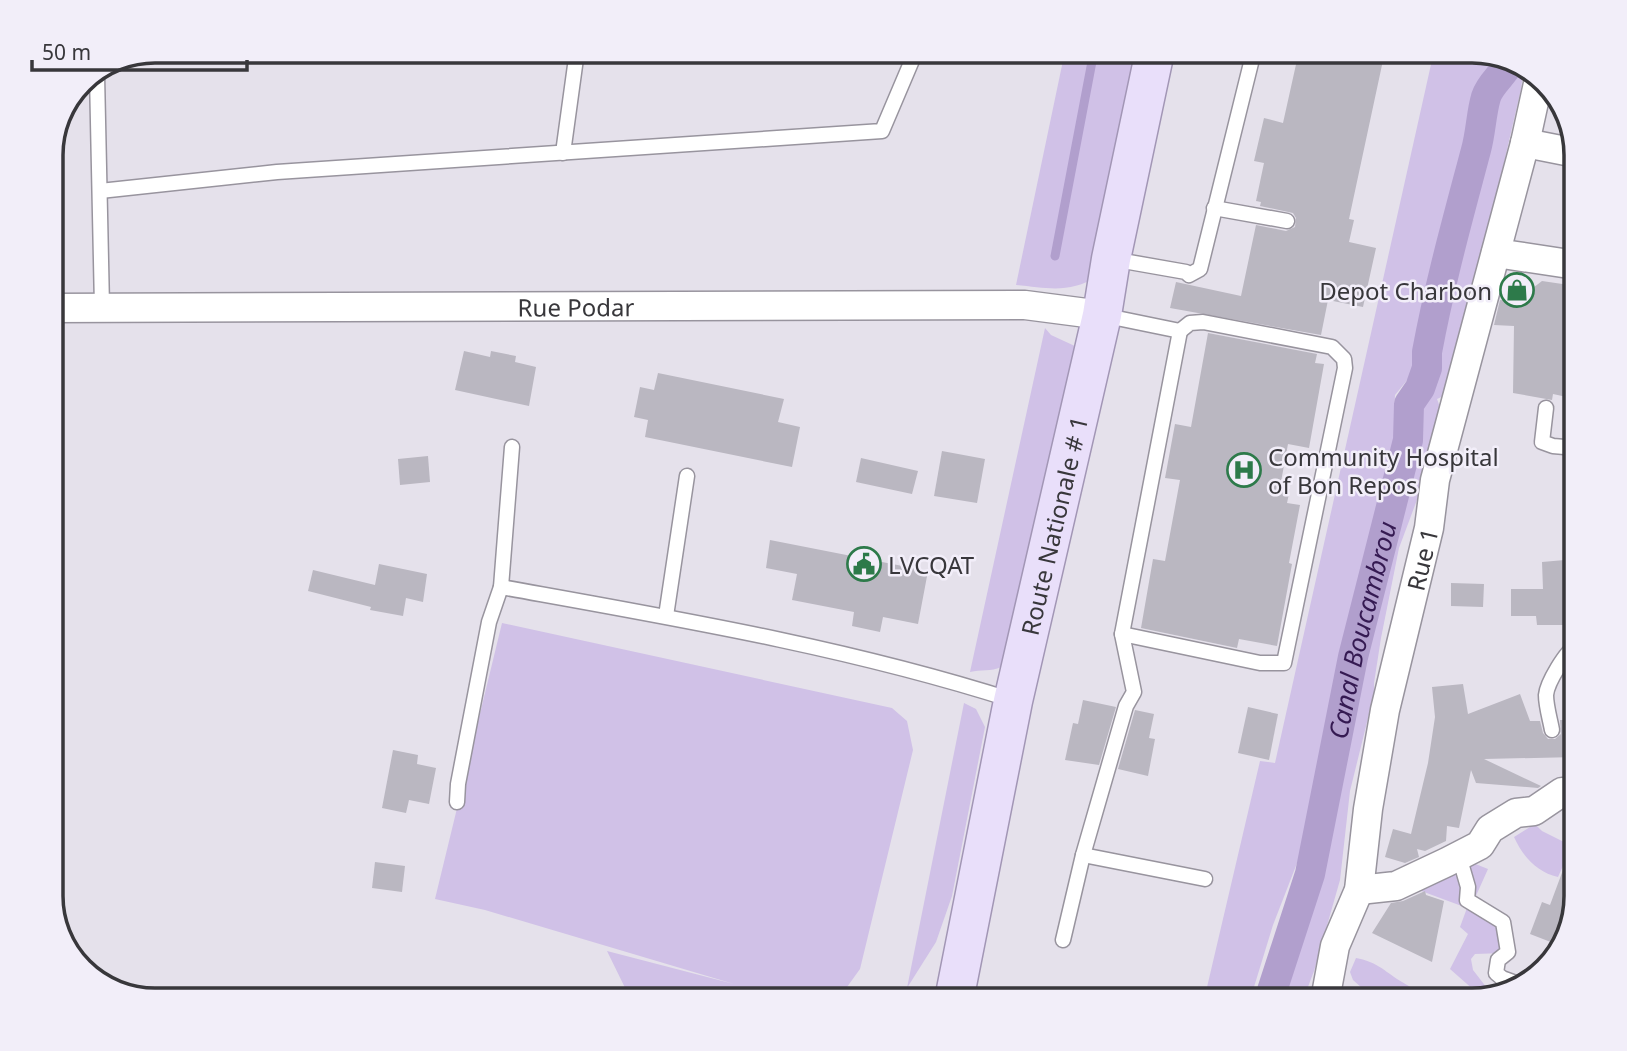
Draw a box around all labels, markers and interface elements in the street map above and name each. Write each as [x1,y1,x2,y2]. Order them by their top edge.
scale bar [32,28,247,72]
text: 50 m [42,38,91,66]
shop icon: Depot Charbon [1498,271,1536,309]
place label: Depot Charbon [1319,274,1492,307]
street label: Rue Podar [518,290,635,323]
street label: Route Nationale # 1 [1012,413,1095,638]
place label: Community Hospital of Bon Repos [1268,440,1499,501]
hospital icon: Community Hospital of Bon Repos [1225,451,1263,489]
water label: Canal Boucambrou [1319,517,1405,742]
street label: Rue 1 [1398,524,1445,594]
public building icon: LVCQAT [845,545,883,583]
place label: LVCQAT [888,548,975,581]

